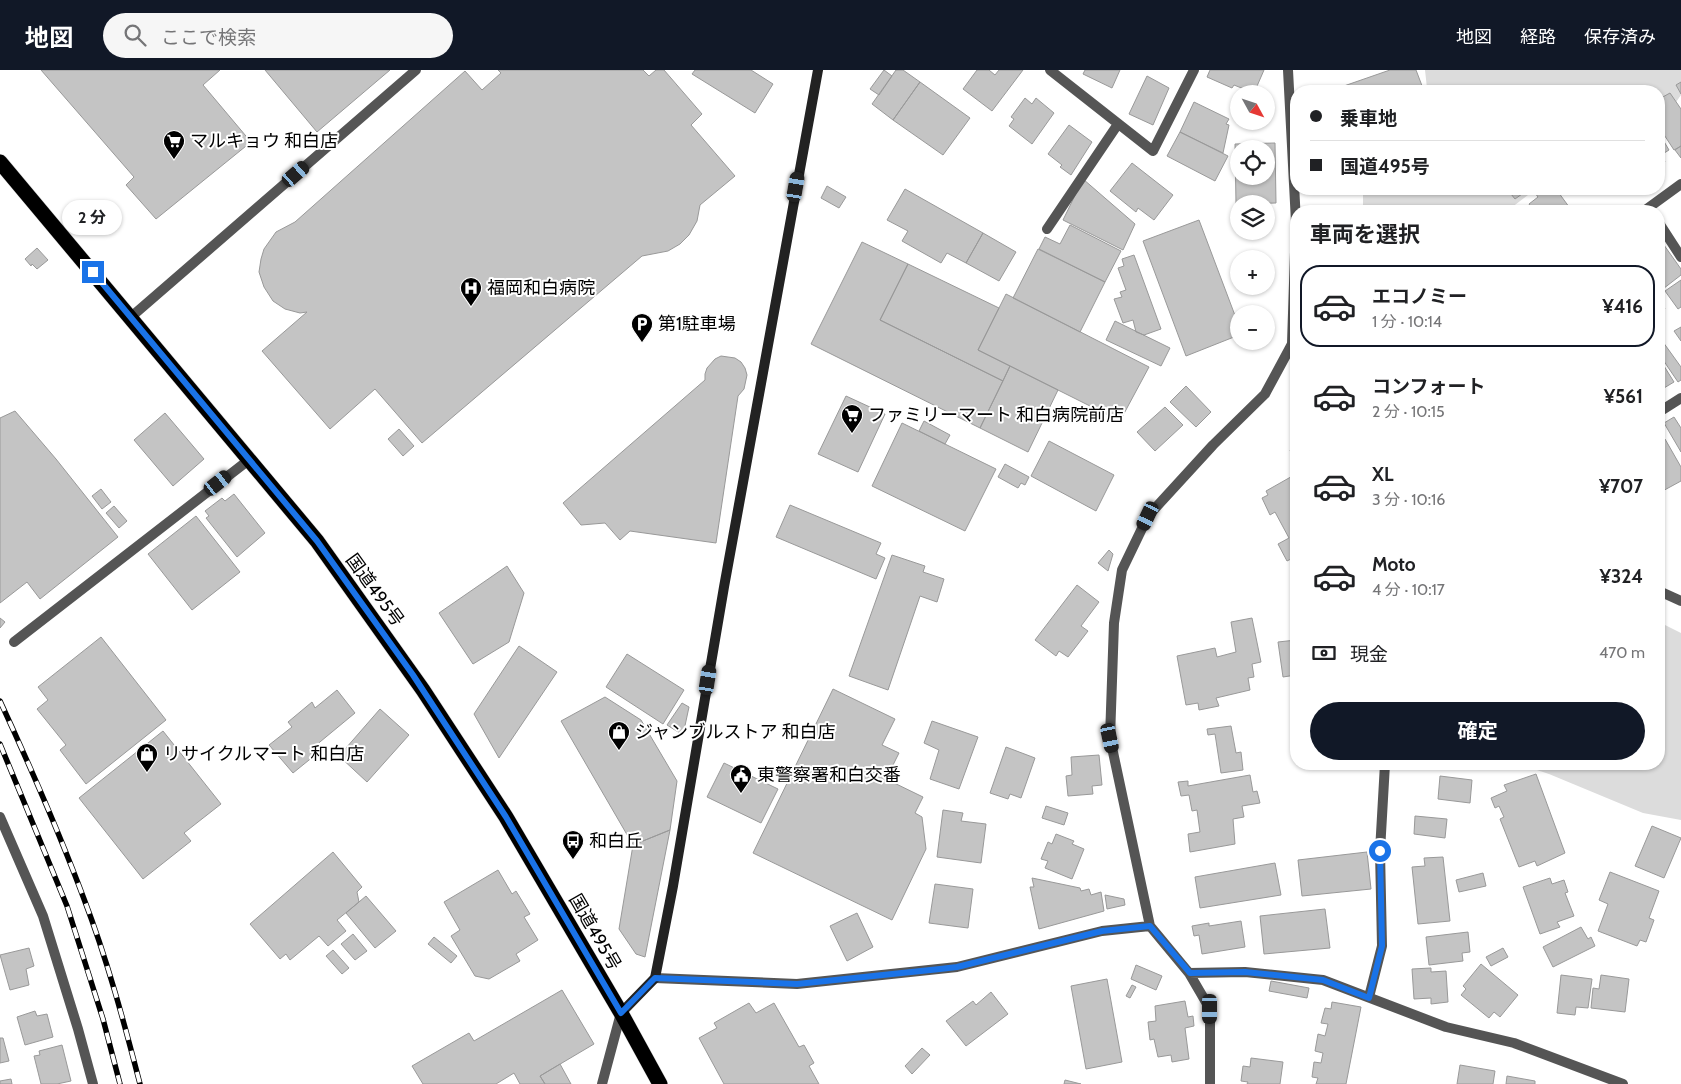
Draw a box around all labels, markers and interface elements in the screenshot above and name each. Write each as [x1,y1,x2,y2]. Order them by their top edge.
search box [103,13,453,58]
icon: search [121,21,149,49]
text: 地図 [25,23,73,52]
text: ここで検索 [161,26,256,49]
text: 地図 [1456,26,1492,48]
text: 経路 [1520,26,1556,48]
text: 保存済み [1584,26,1656,48]
north arrow [1230,85,1275,130]
map controls [1230,85,1275,350]
text: 乗車地 [1340,107,1397,130]
supermarket icon: マルキョウ 和白店 [162,129,186,160]
place label: マルキョウ 和白店 [190,130,338,152]
button: locate [1230,140,1275,185]
text: 国道495号 [1340,155,1430,178]
car [279,158,312,190]
car [786,171,805,203]
button: layers [1230,195,1275,240]
callout: 2 分 [63,200,123,234]
text: 2 分 [78,208,106,227]
text: 車両を選択 [1310,221,1420,248]
button: + [1230,250,1275,295]
route end [82,261,104,283]
hospital icon: 福岡和白病院 [459,276,483,307]
place label: 福岡和白病院 [487,277,595,299]
icon: car [1312,284,1357,329]
text: エコノミー [1372,285,1467,308]
text: ¥416 [1602,295,1643,318]
button: − [1230,305,1275,350]
parking icon: 第1駐車場 [630,312,654,343]
text: 1 分 · 10:14 [1372,312,1442,331]
place label: 第1駐車場 [658,313,736,335]
icon: car [1312,374,1357,419]
text: コンフォート [1372,375,1485,398]
text: ¥561 [1604,385,1643,408]
text: 2 分 · 10:15 [1372,402,1445,421]
supermarket icon: ファミリーマート 和白病院前店 [840,403,864,434]
place label: ファミリーマート 和白病院前店 [868,404,1124,426]
text: XL [1372,463,1393,486]
icon: car [1312,464,1357,509]
car [201,468,234,498]
text: ¥707 [1599,475,1643,498]
text: 3 分 · 10:16 [1372,490,1445,509]
car [1134,499,1161,533]
street label: 国道495号 [341,549,409,631]
text: Moto [1372,553,1416,576]
icon: car [1312,554,1357,599]
text: ¥324 [1599,565,1643,588]
text: 4 分 · 10:17 [1372,580,1445,599]
icon: cash [1310,639,1338,667]
text: 現金 [1350,643,1388,666]
text: 470 m [1599,643,1645,662]
car [698,664,717,696]
button: 確定 [1310,702,1645,760]
shop icon: ジャンブルストア 和白店 [607,720,631,751]
place label: ジャンブルストア 和白店 [635,721,836,743]
car [1099,722,1120,754]
shop icon: リサイクルマート 和白店 [135,742,159,773]
place label: リサイクルマート 和白店 [163,743,364,765]
public building icon: 東警察署和白交番 [729,763,753,794]
place label: 東警察署和白交番 [757,764,901,786]
bus stop icon: 和白丘 [561,829,585,860]
place label: 和白丘 [589,830,643,852]
route start [1369,840,1391,862]
street label: 国道495号 [564,890,626,974]
car [1202,994,1217,1024]

